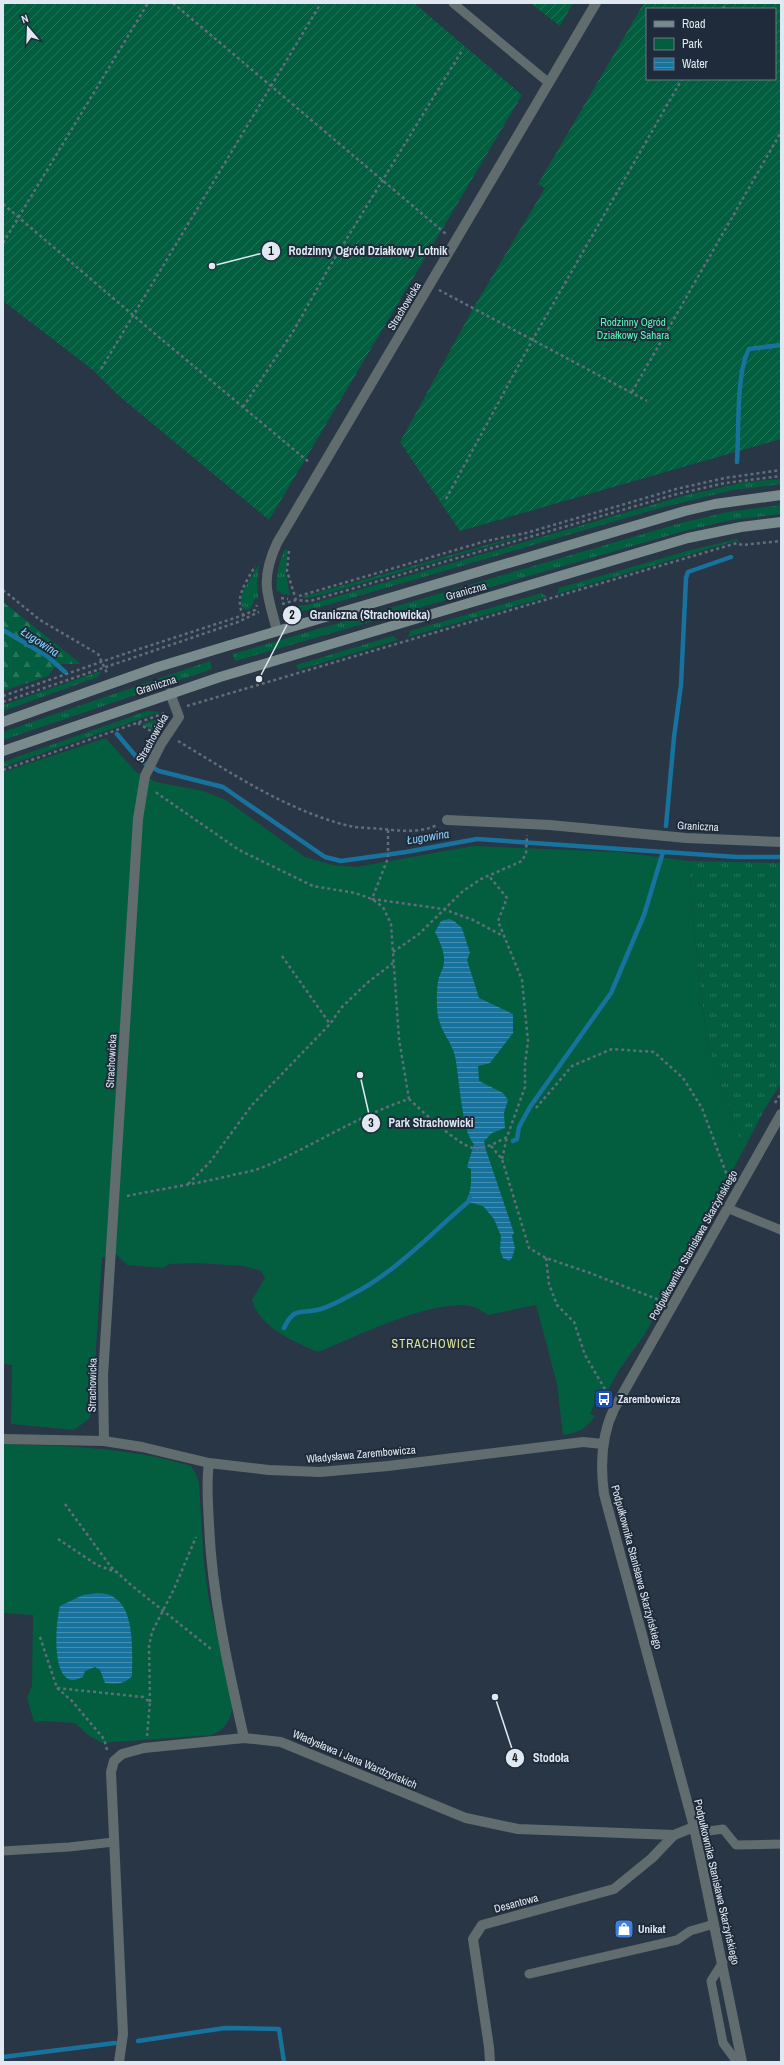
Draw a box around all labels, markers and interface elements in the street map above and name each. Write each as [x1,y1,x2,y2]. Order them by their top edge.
north arrow [8,8,48,48]
legend [646,8,776,80]
text: N [19,11,30,26]
text: Road [682,16,706,32]
text: Park [682,36,702,52]
text: Water [682,56,709,72]
callout: Rodzinny Ogród Działkowy Lotnik [261,239,456,263]
text: 1 [268,243,274,259]
text: Rodzinny Ogród Działkowy Lotnik [288,243,448,259]
street label: Strachowicka [384,279,424,333]
park label: Rodzinny Ogród Działkowy Sahara [597,315,669,342]
street label: Graniczna [444,579,488,603]
callout: Graniczna (Strachowicka) [282,603,439,627]
text: 2 [289,607,295,623]
text: Graniczna (Strachowicka) [310,607,430,623]
water label: Ługowina [17,623,63,661]
street label: Graniczna [134,672,178,698]
street label: Strachowicka [133,711,171,765]
street label: Graniczna [677,818,719,834]
water label: Ługowina [405,826,451,848]
street label: Strachowicka [103,1034,119,1088]
callout: Park Strachowicki [361,1111,481,1135]
text: 3 [368,1115,374,1131]
text: Park Strachowicki [389,1115,474,1131]
street label: Podpułkownika Stanisława Skarżyńskiego [646,1167,740,1323]
district label: STRACHOWICE [392,1336,476,1352]
street label: Strachowicka [85,1358,99,1412]
bus stop icon: Zarembowicza [593,1388,615,1410]
place label: Zarembowicza [618,1392,680,1406]
street label: Władysława Zarembowicza [306,1442,416,1466]
street label: Podpułkownika Stanisława Skarżyńskiego [608,1483,666,1651]
street label: Władysława i Jana Wardzyńskich [291,1726,419,1792]
callout: Stodoła [505,1746,577,1770]
text: 4 [512,1750,518,1766]
text: Stodoła [533,1750,570,1766]
street label: Podpułkownika Stanisława Skarżyńskiego [691,1798,743,1966]
street label: Desantowa [492,1890,540,1916]
shop icon: Unikat [613,1918,635,1940]
place label: Unikat [638,1922,666,1936]

